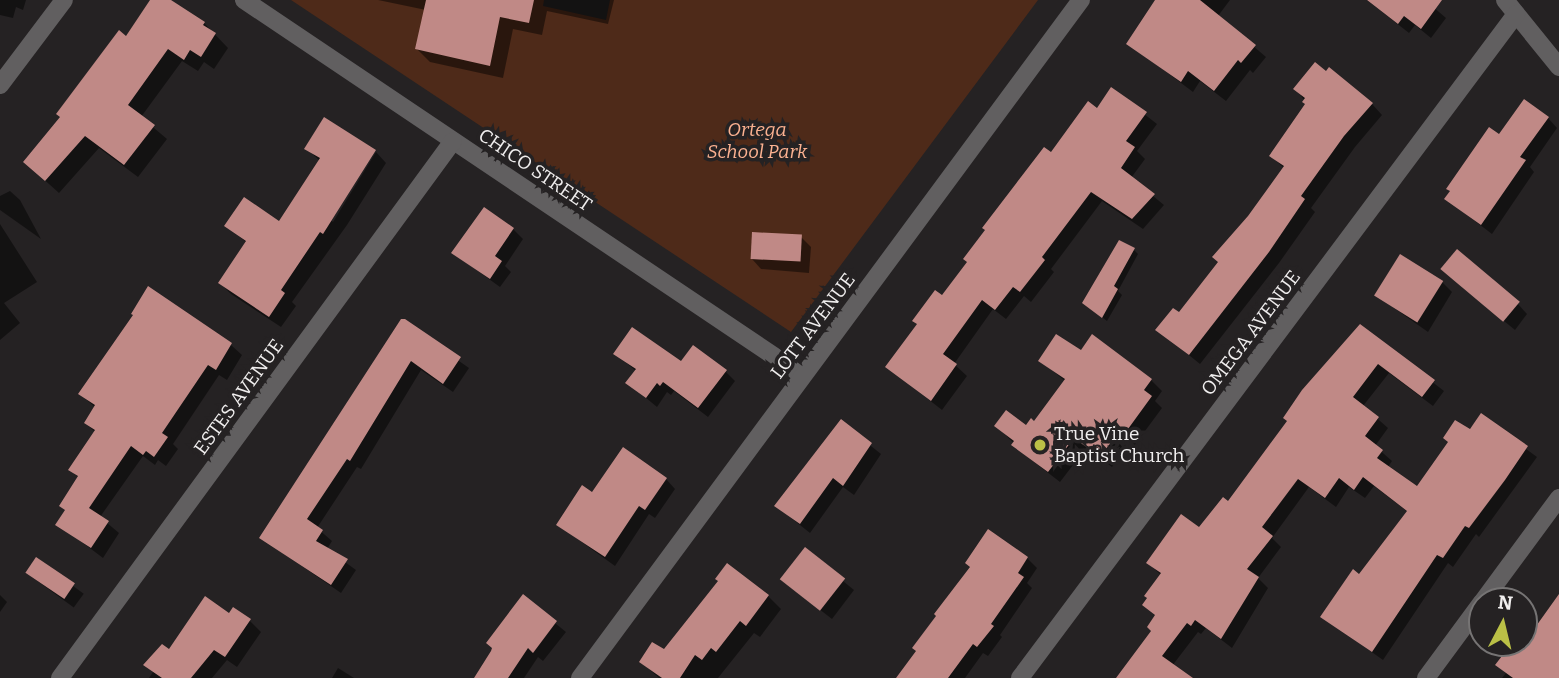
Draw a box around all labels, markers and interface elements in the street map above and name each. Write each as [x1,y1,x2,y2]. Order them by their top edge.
park label: Ortega School Park [707,119,807,163]
street label: CHICO STREET [474,124,596,216]
street label: OMEGA AVENUE [1197,266,1305,400]
street label: LOTT AVENUE [766,269,860,383]
street label: ESTES AVENUE [189,335,289,459]
place label: True Vine Baptist Church [1054,423,1184,467]
marker: True Vine Baptist Church [1032,437,1048,453]
north arrow [1468,587,1538,657]
text: N [1497,590,1514,615]

